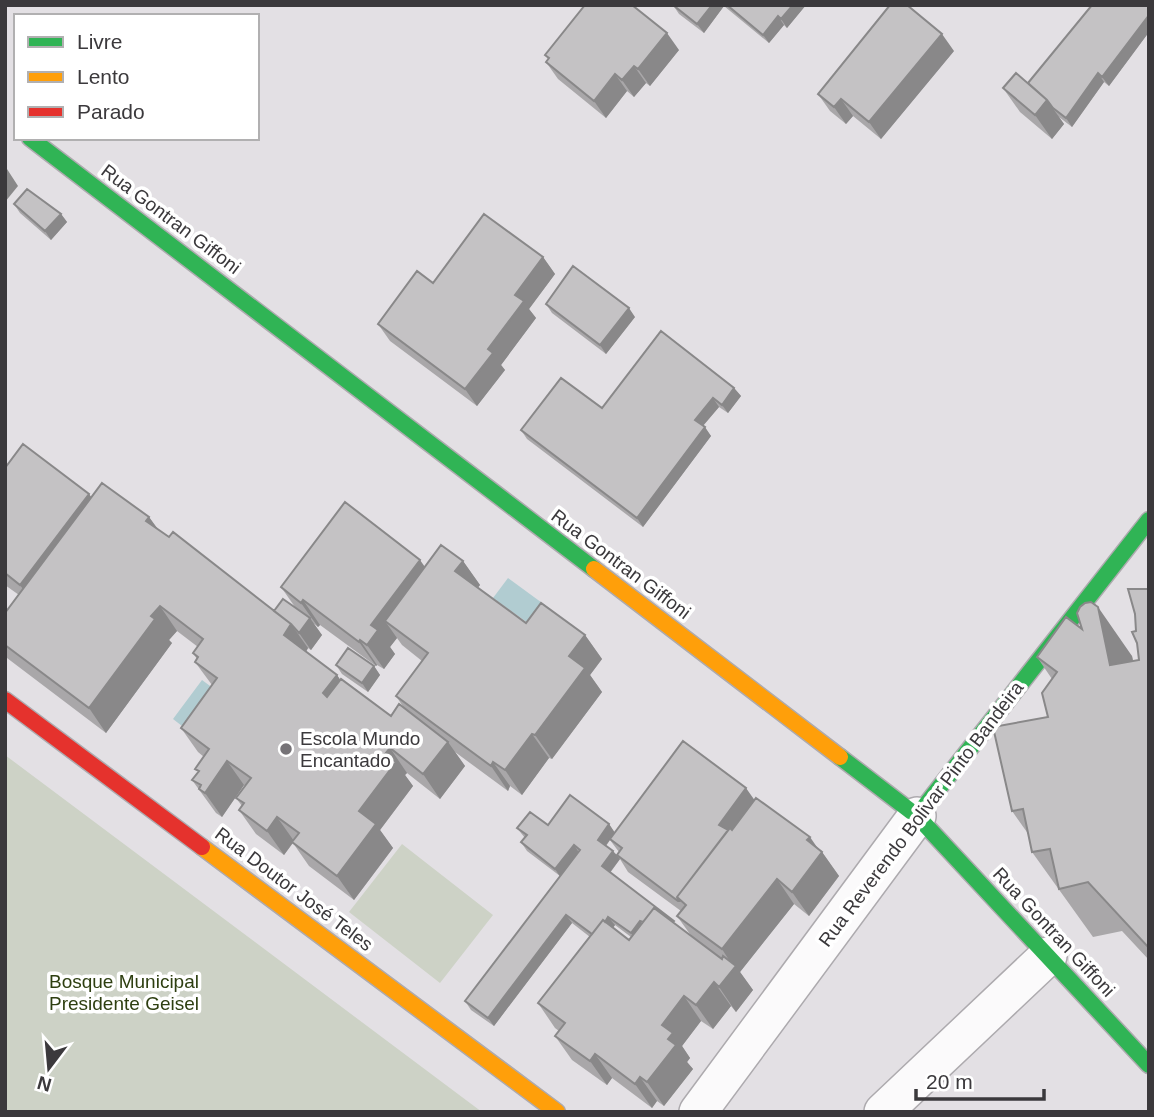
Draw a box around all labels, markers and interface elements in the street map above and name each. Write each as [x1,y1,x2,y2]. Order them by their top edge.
legend [14,14,259,140]
text: Livre [77,30,123,53]
text: Lento [77,65,130,88]
text: Parado [77,100,145,123]
street label: Rua Gontran Giffoni [97,160,245,278]
street label: Rua Gontran Giffoni [547,505,695,623]
street label: Rua Reverendo Bolivar Pinto Bandeira [814,677,1028,951]
place label: Escola Mundo Encantado [300,728,420,771]
marker: Escola Mundo Encantado [278,741,294,757]
street label: Rua Doutor José Teles [211,823,377,955]
street label: Rua Gontran Giffoni [989,863,1119,1001]
park label: Bosque Municipal Presidente Geisel [49,971,199,1014]
north arrow [14,1033,84,1103]
scale bar [916,1058,1044,1102]
text: 20 m [926,1070,973,1093]
text: N [35,1072,54,1096]

